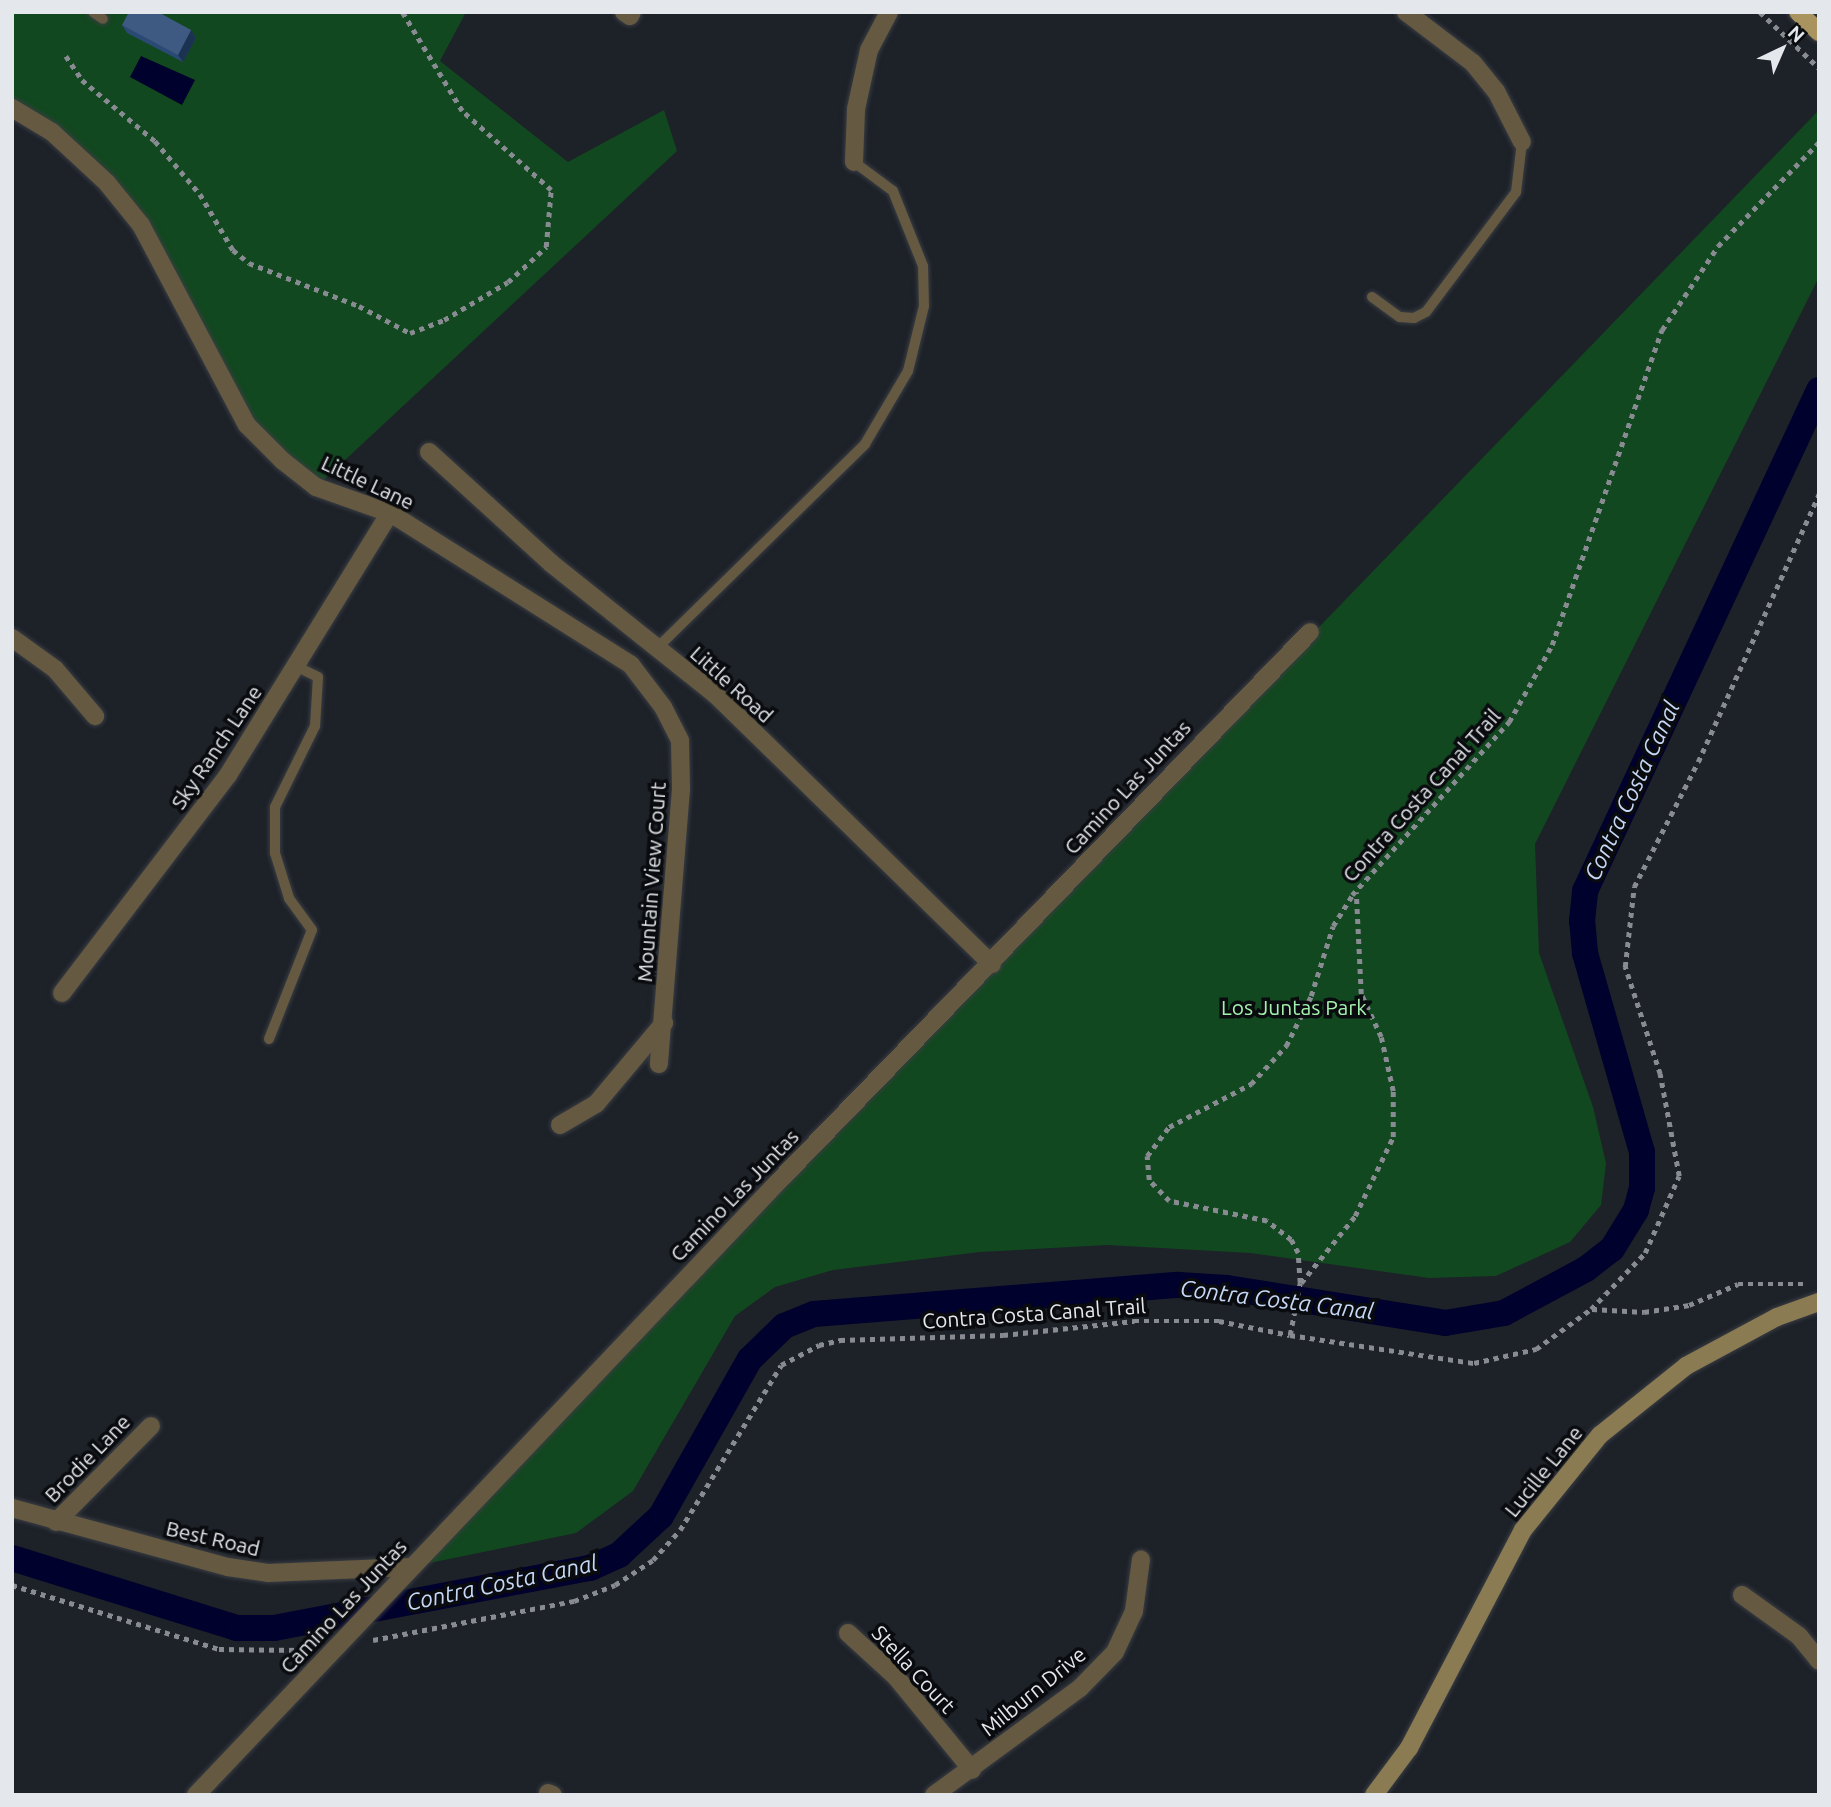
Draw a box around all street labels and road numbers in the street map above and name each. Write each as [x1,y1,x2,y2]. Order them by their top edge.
street label: Little Lane [318,450,418,514]
street label: Little Road [685,640,779,728]
street label: Sky Ranch Lane [165,680,267,814]
street label: Contra Costa Canal Trail [1337,703,1505,887]
street label: Camino Las Juntas [1058,715,1196,859]
street label: Mountain View Court [631,781,671,983]
street label: Camino Las Juntas [665,1124,803,1266]
street label: Contra Costa Canal Trail [921,1293,1147,1333]
street label: Brodie Lane [39,1409,135,1507]
street label: Lucille Lane [1499,1420,1587,1522]
street label: Best Road [164,1515,262,1561]
street label: Camino Las Juntas [274,1534,412,1678]
street label: Stella Court [867,1620,961,1718]
street label: Milburn Drive [976,1641,1090,1741]

